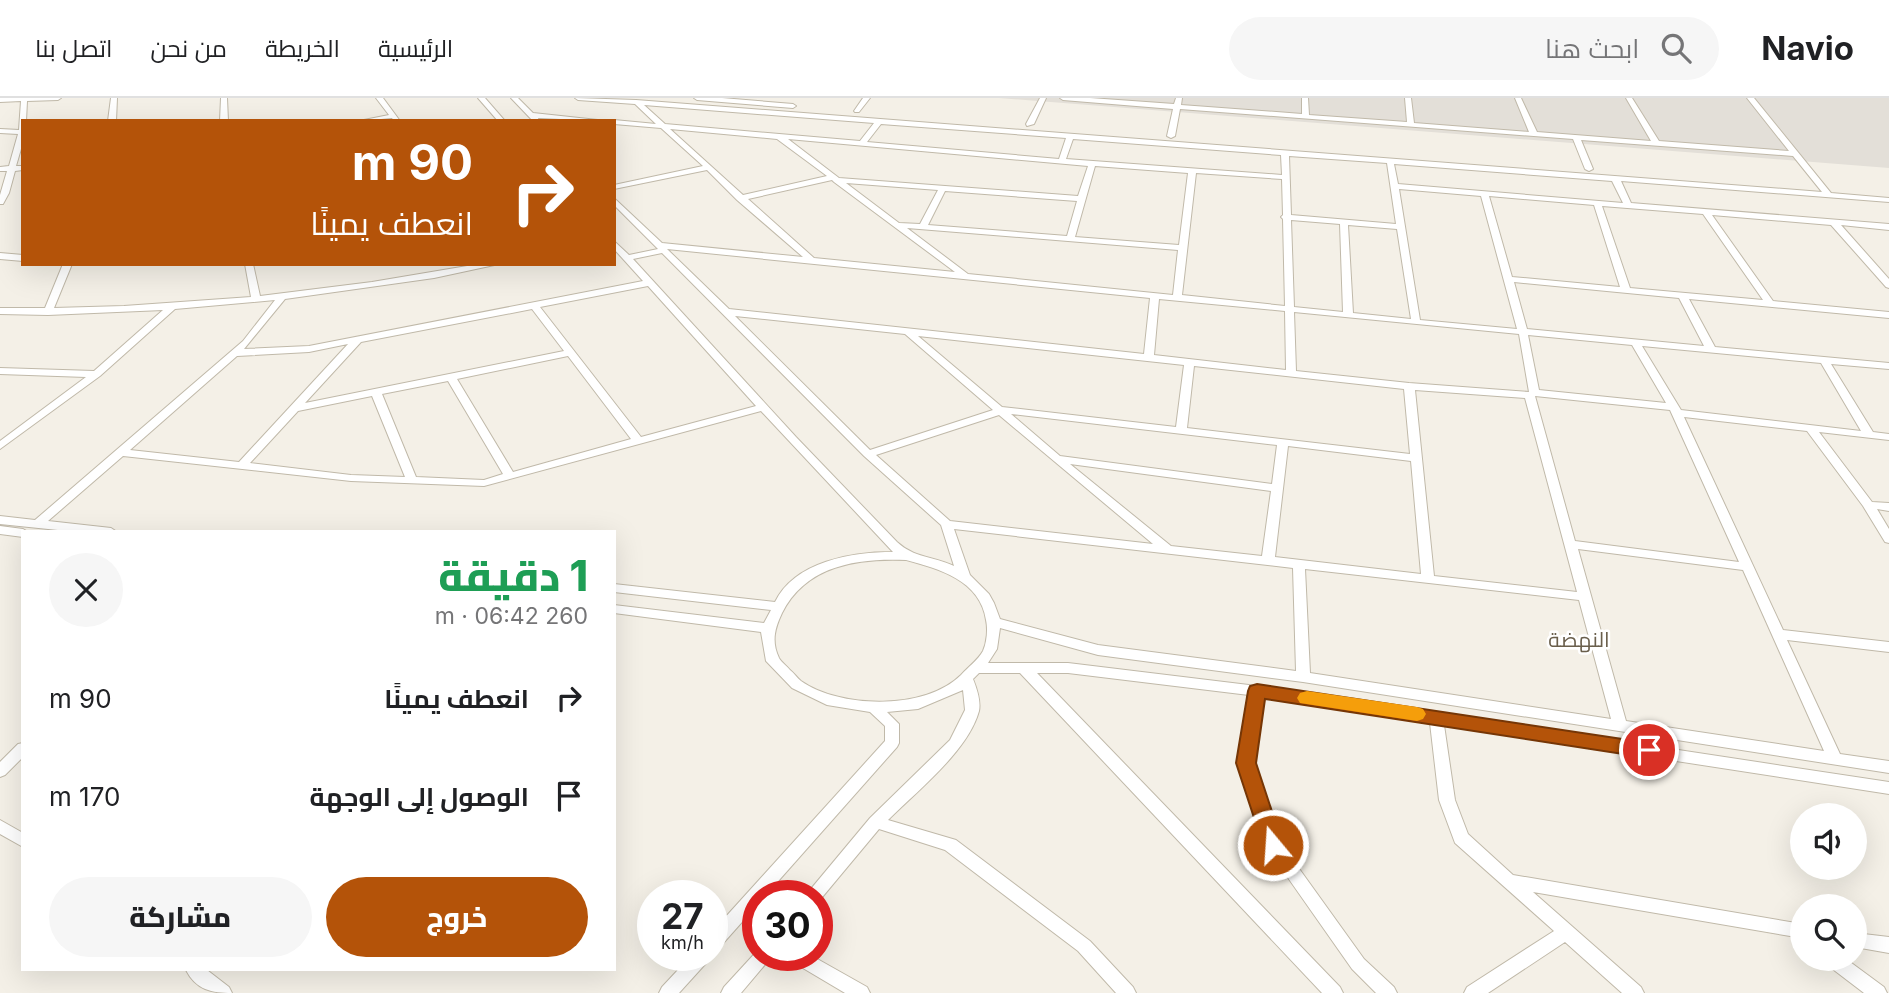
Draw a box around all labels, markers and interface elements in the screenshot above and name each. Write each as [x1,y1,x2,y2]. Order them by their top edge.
search box [1229,17,1719,80]
text: Navio [1761,28,1854,68]
icon: search [1657,29,1695,67]
text: ابحث هنا [1545,33,1639,64]
text: اتصل بنا [35,34,112,63]
text: من نحن [150,34,227,63]
text: الخريطة [265,34,340,63]
text: الرئيسية [378,34,453,63]
text: 90 m [352,133,473,192]
icon: right [497,147,588,238]
text: انعطف يمينًا [310,204,473,243]
text: 1 دقيقة [438,550,588,601]
button: close [49,553,123,627]
text: 260 m · 06:42 [435,602,588,630]
district label: النهضة [1548,627,1610,653]
icon: right [550,679,588,717]
text: 90 m [49,683,112,714]
text: انعطف يمينًا [384,683,529,714]
pin [1619,720,1679,780]
icon: arrive [1630,731,1668,769]
icon: arrive [550,777,588,815]
text: 170 m [49,781,120,812]
text: الوصول إلى الوجهة [310,781,529,812]
map controls [1790,803,1867,971]
button: sound [1790,803,1867,880]
position arrow [1236,808,1310,882]
button: مشاركة [49,877,312,957]
button: خروج [326,877,588,957]
speed limit sign: 30 [742,880,833,971]
button: search [1790,894,1867,971]
text: 27 [661,895,704,937]
text: km/h [661,932,704,953]

